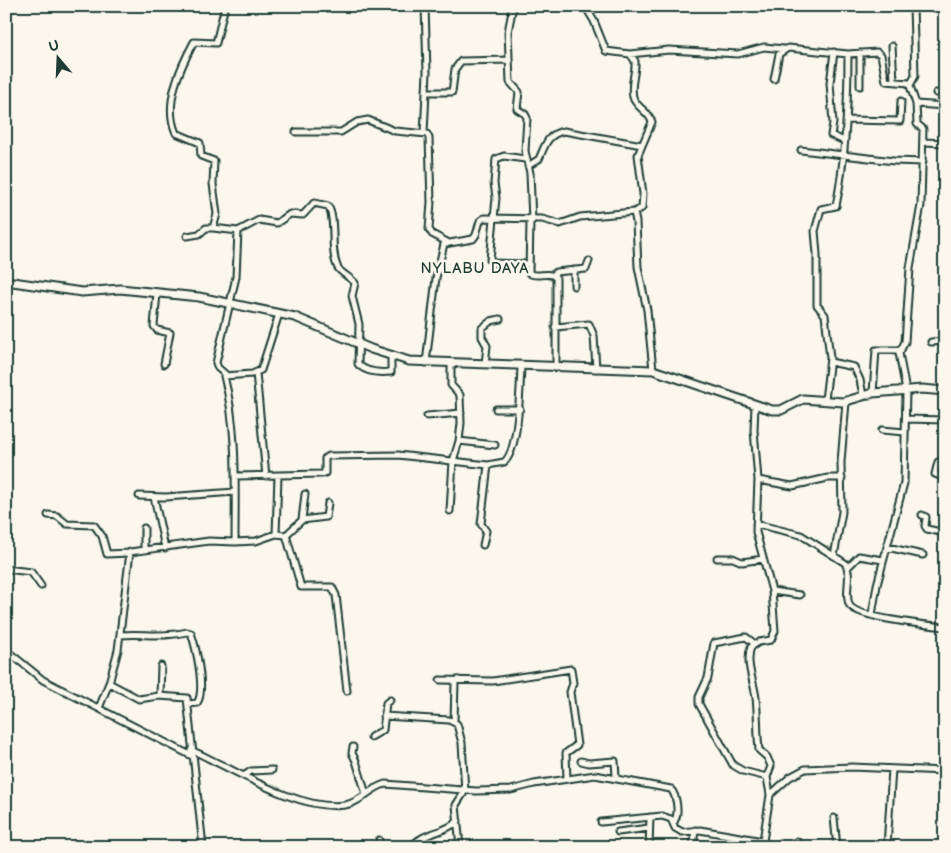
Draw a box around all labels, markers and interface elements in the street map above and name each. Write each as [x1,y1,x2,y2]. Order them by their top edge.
north arrow [32,32,82,82]
text: U [46,37,61,56]
district label: NYLABU DAYA [421,259,530,278]

